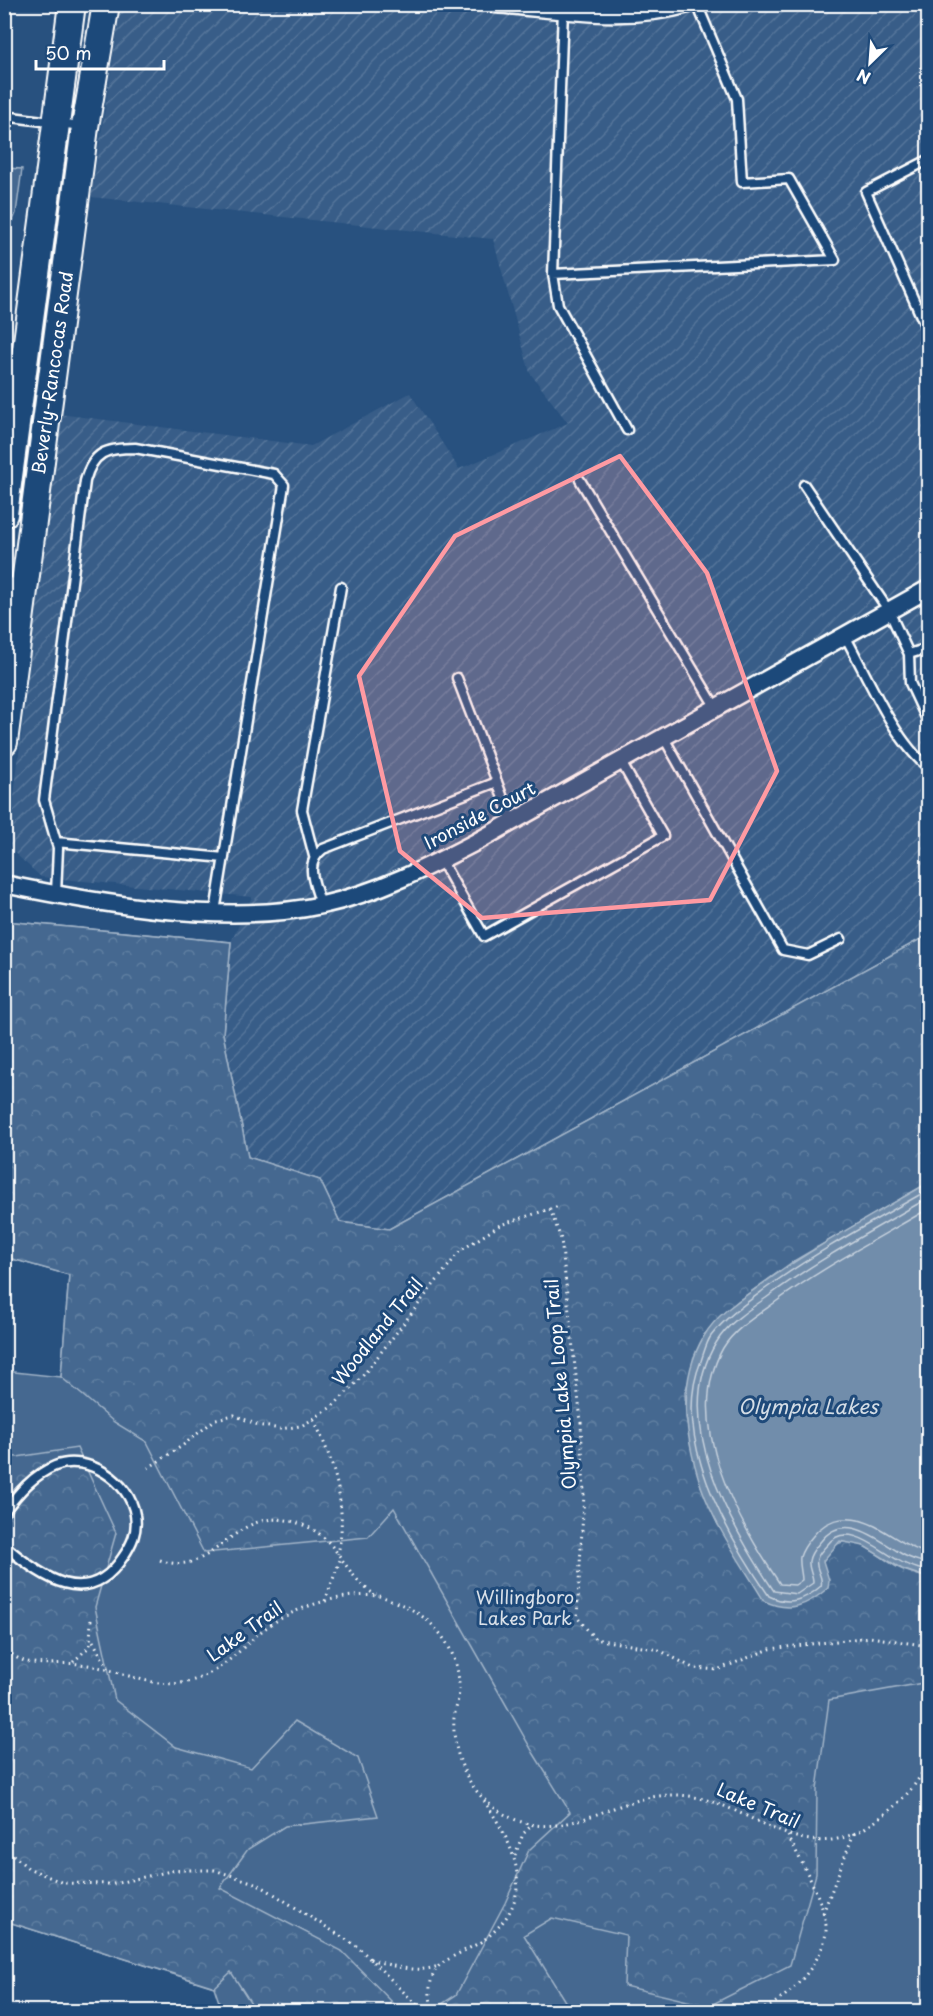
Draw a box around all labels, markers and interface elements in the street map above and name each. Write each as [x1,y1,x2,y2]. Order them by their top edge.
scale bar [36,33,164,71]
north arrow [840,33,900,93]
text: 50 m [45,39,92,66]
text: N [852,64,874,91]
street label: Beverly-Rancocas Road [24,269,79,476]
street label: Ironside Court [419,774,540,855]
street label: Woodland Trail [325,1271,429,1391]
street label: Olympia Lake Loop Trail [537,1278,582,1491]
water label: Olympia Lakes [738,1391,880,1421]
park label: Willingboro Lakes Park [476,1583,574,1631]
street label: Lake Trail [201,1594,288,1668]
street label: Lake Trail [713,1775,804,1834]

